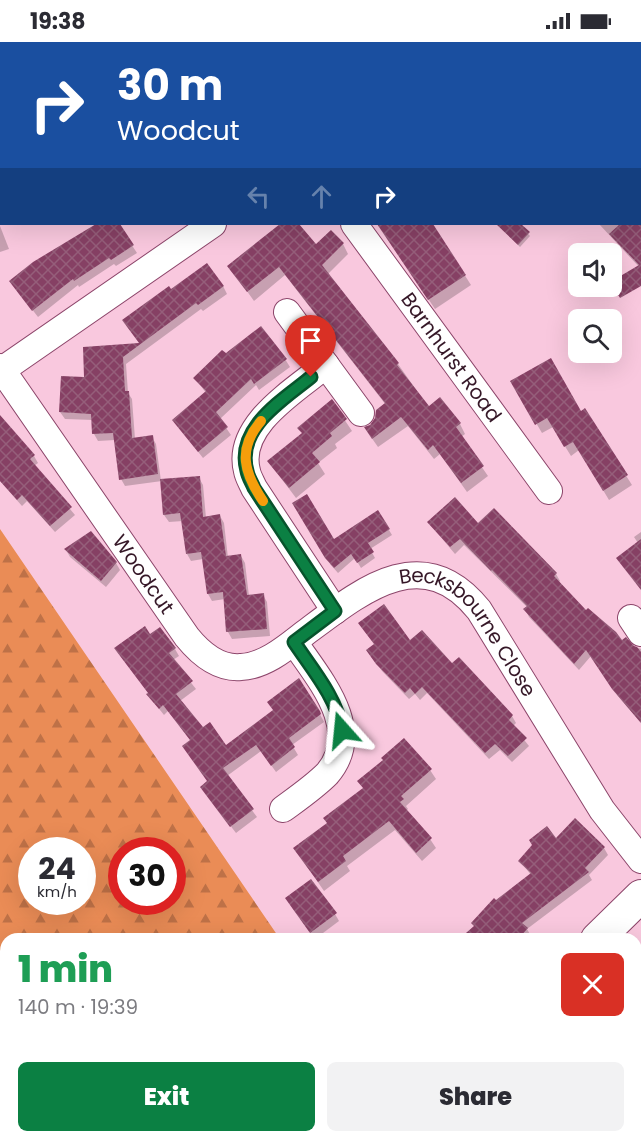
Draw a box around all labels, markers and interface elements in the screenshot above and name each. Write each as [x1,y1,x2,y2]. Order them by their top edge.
text: 19:38 [30,6,86,37]
text: 30 m [117,56,223,115]
icon: right [18,66,96,144]
text: Woodcut [117,112,240,149]
icon: left [242,180,275,213]
icon: ahead [305,180,338,213]
icon: right [368,180,401,213]
map controls [568,243,622,363]
button: sound [568,243,622,297]
street label: Barnhurst Road [395,287,508,428]
button: search [568,309,622,363]
pin [285,315,336,377]
icon: arrive [294,324,327,357]
street label: Woodcut [106,529,181,620]
street label: Becksbourne Close [397,561,543,702]
position arrow [310,698,374,762]
speed limit sign: 30 [108,837,186,915]
text: 24 [38,847,76,890]
text: km/h [37,881,77,902]
text: 1 min [18,944,113,995]
button: close [561,953,624,1016]
text: 140 m · 19:39 [18,993,138,1021]
button: Exit [18,1062,315,1131]
button: Share [327,1062,624,1131]

